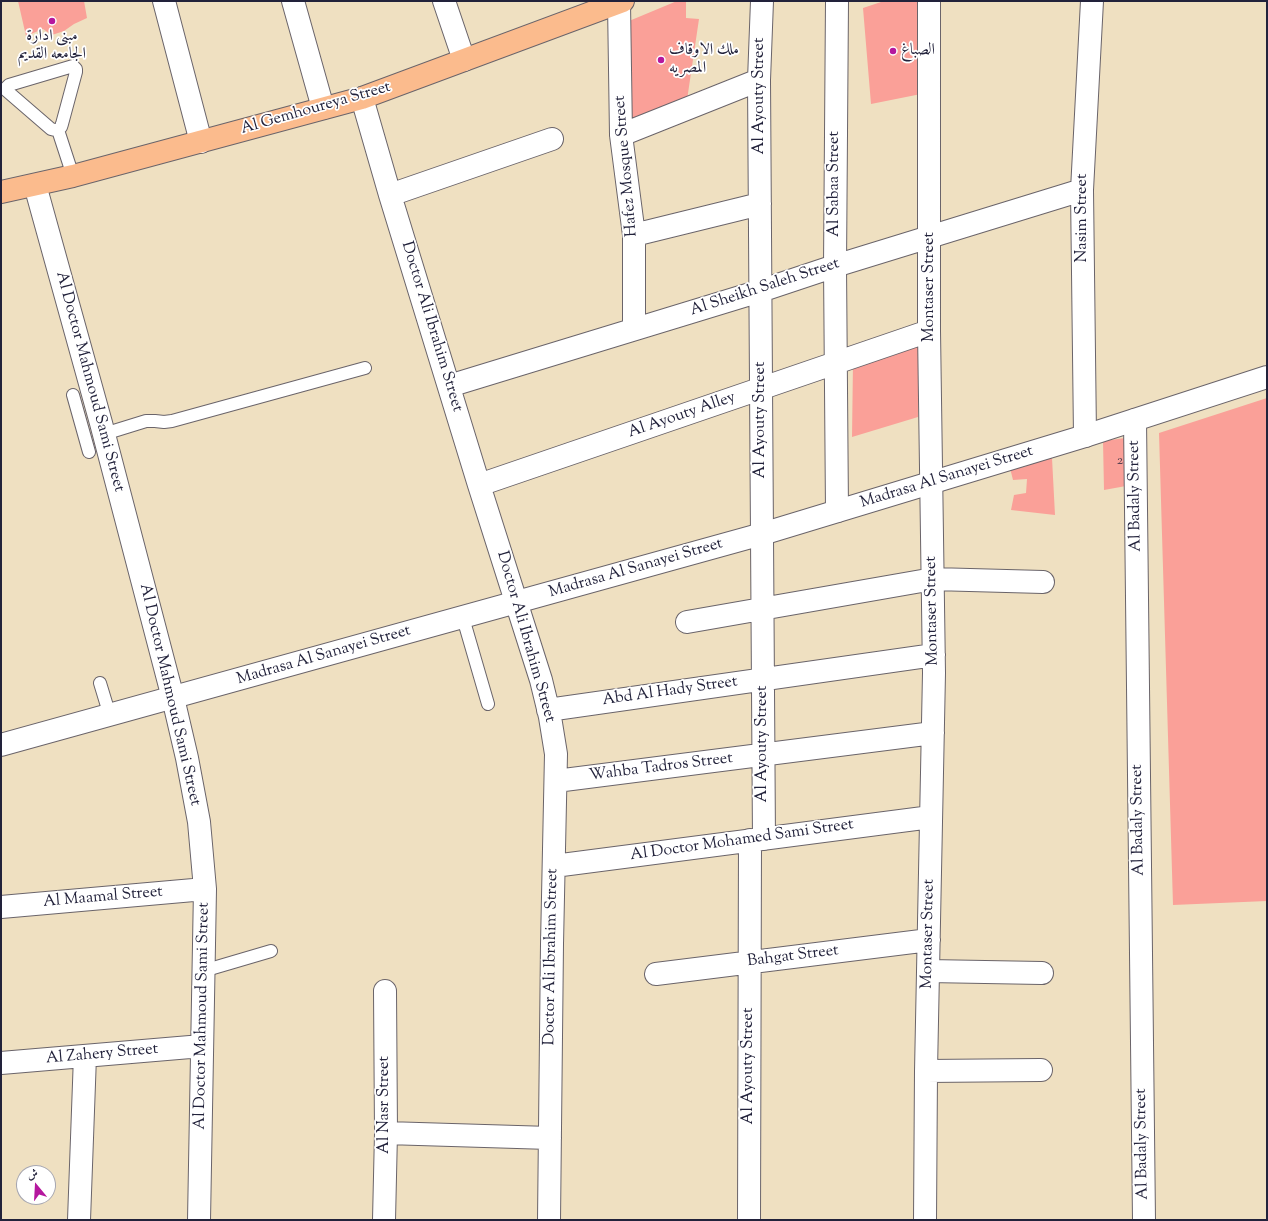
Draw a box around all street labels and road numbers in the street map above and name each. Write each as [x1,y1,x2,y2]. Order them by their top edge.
street label: Al Ayouty Street [750,38,770,154]
street label: Al Gemhoureya Street [239,78,393,140]
street label: Hafez Mosque Street [611,95,643,237]
street label: Al Sabaa Street [825,131,845,237]
street label: Nasim Street [1073,174,1093,262]
street label: Montaser Street [920,232,940,342]
street label: Doctor Ali Ibrahim Street [396,239,466,415]
street label: Al Sheikh Saleh Street [688,255,842,321]
street label: Al Doctor Mahmoud Sami Street [50,270,128,494]
street label: Al Ayouty Street [751,362,771,478]
street label: Al Ayouty Alley [626,389,738,443]
street label: Al Badaly Street [1125,440,1147,552]
street label: Madrasa Al Sanayei Street [858,443,1036,513]
street label: Madrasa Al Sanayei Street [547,535,725,603]
street label: Doctor Ali Ibrahim Street [491,549,559,725]
street label: Montaser Street [922,556,944,666]
street label: Al Doctor Mahmoud Sami Street [134,582,204,808]
street label: Madrasa Al Sanayei Street [235,622,413,690]
street label: Abd Al Hady Street [601,673,739,711]
street label: Al Ayouty Street [753,686,773,802]
street label: Wahba Tadros Street [588,750,734,786]
street label: Al Badaly Street [1128,764,1150,876]
street label: Al Doctor Mohamed Sami Street [629,816,855,866]
street label: Doctor Ali Ibrahim Street [541,868,563,1046]
street label: Montaser Street [918,879,940,989]
street label: Al Maamal Street [42,883,164,913]
street label: Al Doctor Mahmoud Sami Street [191,902,215,1130]
street label: Bahgat Street [746,942,840,972]
street label: Al Ayouty Street [739,1008,759,1124]
street label: Al Zahery Street [45,1041,159,1069]
street label: Al Nasr Street [375,1056,395,1154]
street label: Al Badaly Street [1132,1088,1154,1200]

